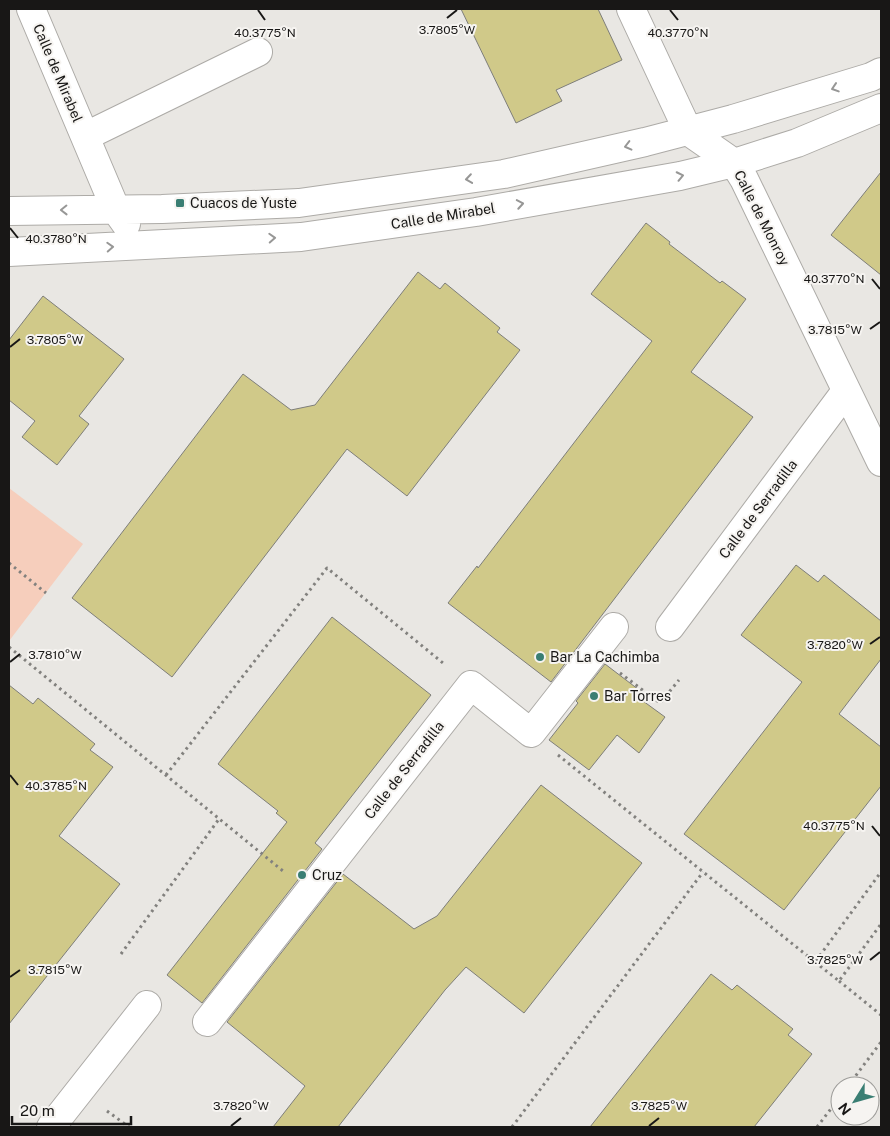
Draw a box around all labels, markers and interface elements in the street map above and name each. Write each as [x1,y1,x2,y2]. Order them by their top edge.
street label: Calle de Mirabel [30,21,86,125]
text: 3.7805°W [419,23,476,37]
text: 40.3775°N [234,26,296,40]
text: 40.3770°N [647,26,709,40]
one-way arrow [832,83,840,93]
one-way arrow [624,140,633,151]
street label: Calle de Monroy [731,168,793,269]
one-way arrow [675,171,684,182]
one-way arrow [465,173,473,184]
place label: Cuacos de Yuste [190,195,297,211]
marker: Cuacos de Yuste [174,197,186,209]
street label: Calle de Mirabel [390,200,496,232]
one-way arrow [515,200,524,210]
one-way arrow [59,205,67,215]
text: 40.3780°N [25,232,87,246]
one-way arrow [268,233,276,244]
one-way arrow [106,241,114,252]
text: 40.3770°N [803,272,865,286]
text: 3.7815°W [808,323,863,337]
text: 3.7805°W [27,333,84,347]
street label: Calle de Serradilla [716,456,800,562]
text: 3.7820°W [807,638,863,652]
text: 3.7810°W [28,648,82,662]
place label: Bar La Cachimba [550,649,660,665]
marker: Bar La Cachimba [534,651,546,663]
place label: Bar Torres [604,688,671,704]
marker: Bar Torres [588,690,600,702]
street label: Calle de Serradilla [361,718,447,822]
text: 40.3785°N [25,779,87,793]
text: 40.3775°N [803,819,865,833]
place label: Cruz [312,867,342,883]
marker: Cruz [296,869,308,881]
text: 3.7825°W [807,953,864,967]
text: 3.7815°W [28,963,83,977]
north arrow [830,1076,880,1126]
scale bar [12,1094,131,1126]
text: 3.7820°W [213,1099,269,1113]
text: 3.7825°W [631,1099,688,1113]
text: N [835,1100,854,1118]
text: 20 m [20,1102,55,1119]

